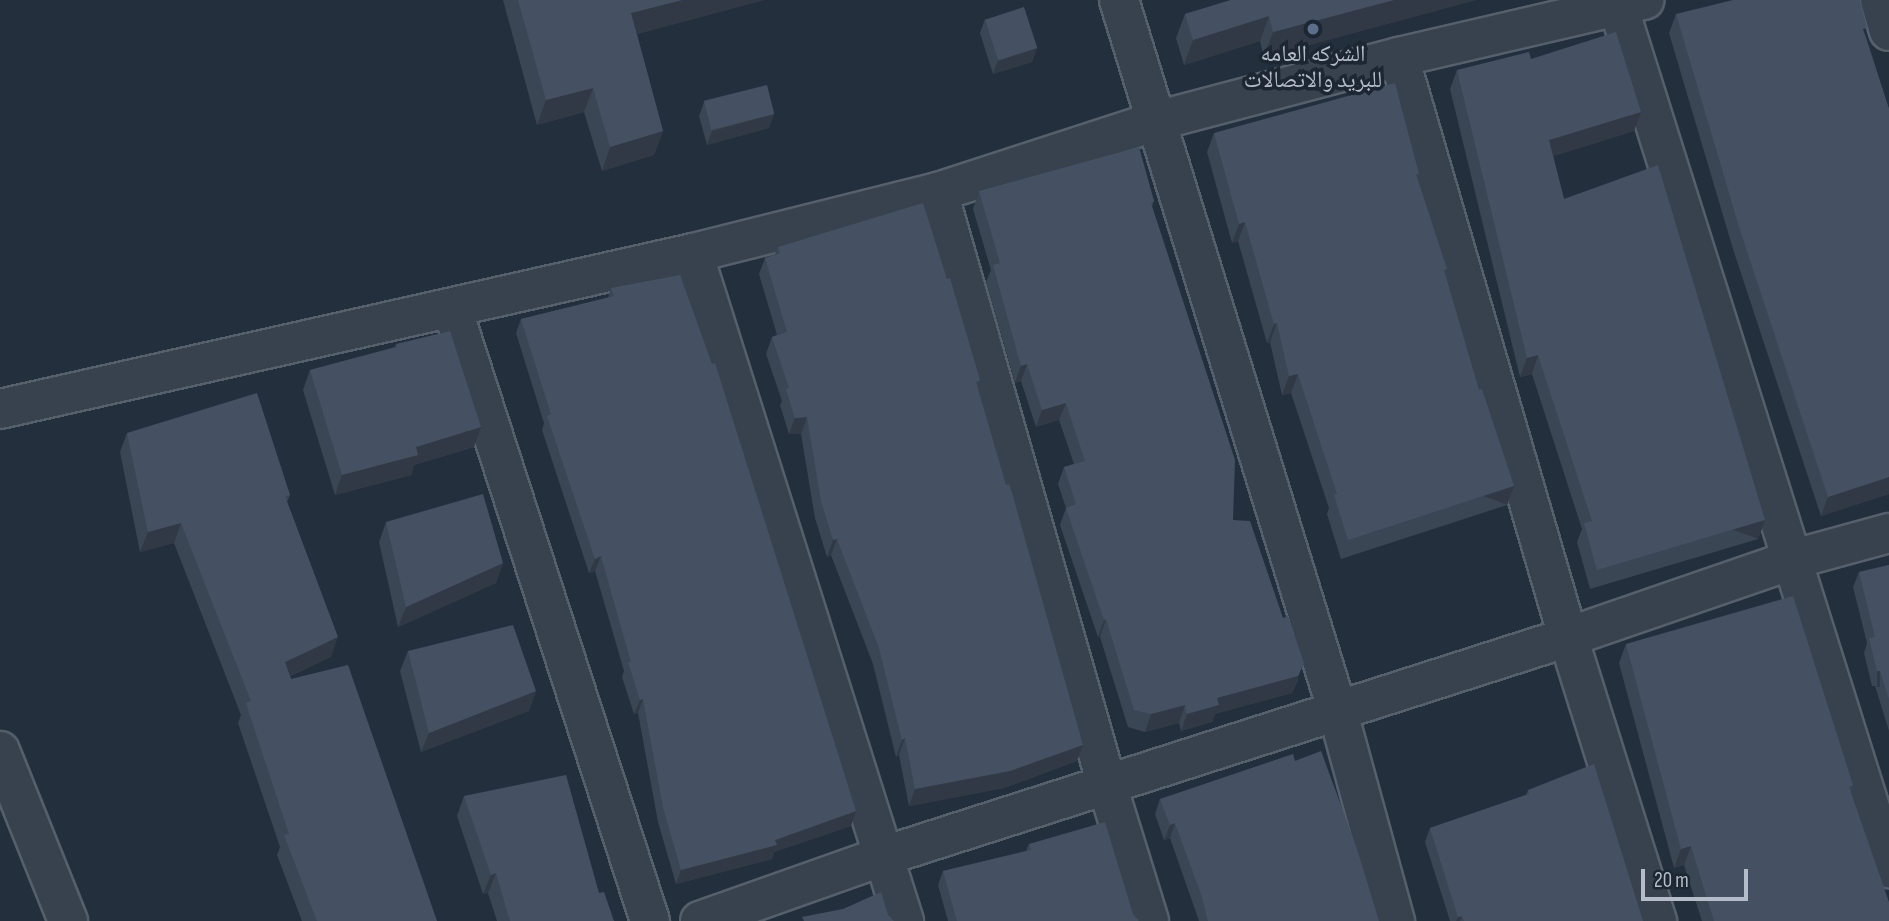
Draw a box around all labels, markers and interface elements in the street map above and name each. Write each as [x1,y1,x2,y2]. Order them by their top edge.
marker: الشركه العامه للبريد والاتصالات [1305,21,1321,37]
place label: الشركه العامه للبريد والاتصالات [1244,40,1382,94]
scale bar [1644,855,1751,899]
text: 20 m [1654,868,1689,893]

